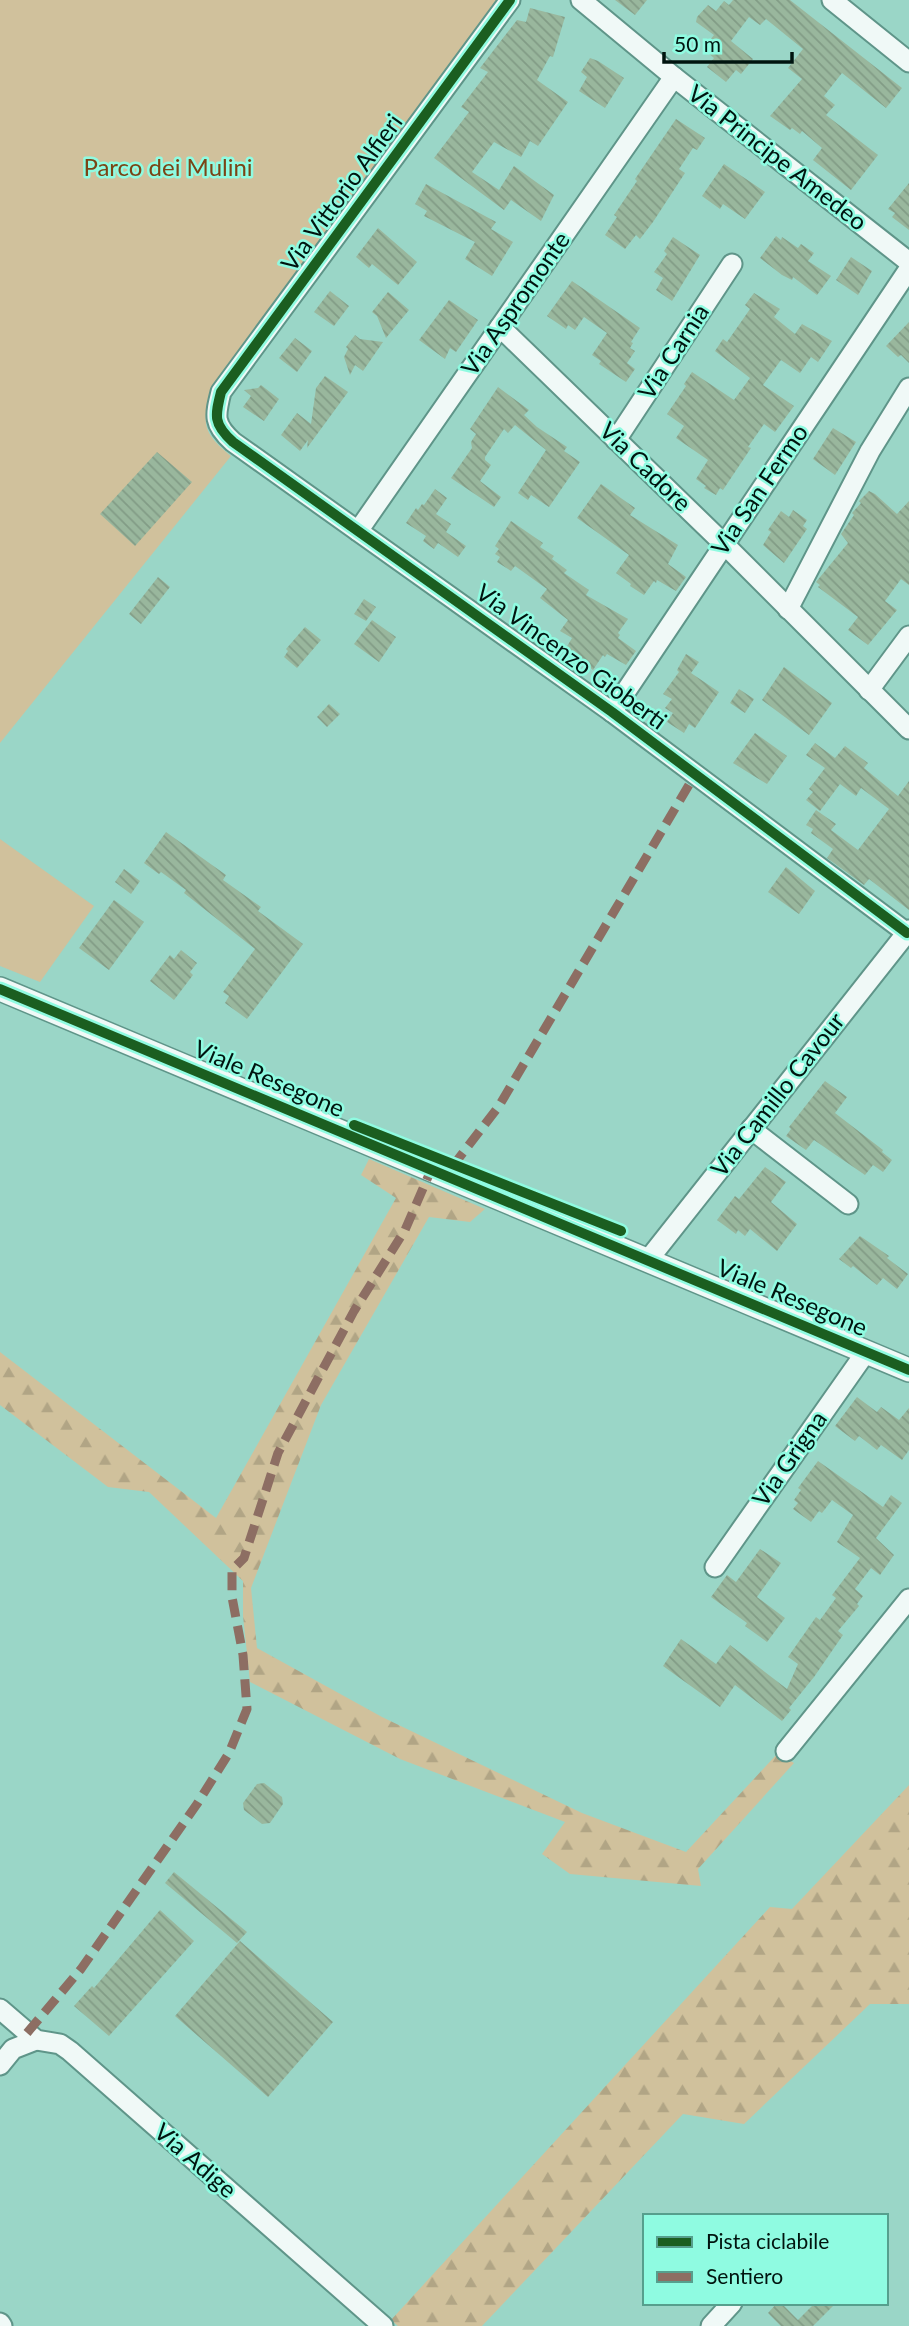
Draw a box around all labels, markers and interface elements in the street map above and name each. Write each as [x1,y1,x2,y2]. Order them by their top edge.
scale bar [664,21,792,65]
text: 50 m [674,31,721,56]
street label: Via Principe Amedeo [683,78,873,236]
street label: Via Vittorio Alfieri [274,108,408,276]
park label: Parco dei Mulini [83,152,253,181]
street label: Via Aspromonte [454,226,575,381]
street label: Via Carnia [631,298,714,404]
street label: Via Cadore [594,415,698,517]
street label: Via San Fermo [704,418,813,560]
street label: Via Vincenzo Gioberti [471,577,673,735]
street label: Via Camillo Cavour [704,1006,850,1182]
street label: Viale Resegone [190,1033,349,1122]
street label: Viale Resegone [713,1252,872,1341]
street label: Via Grigna [745,1405,832,1511]
street label: Via Adige [149,2116,243,2203]
legend [643,2214,888,2305]
text: Pista ciclabile [706,2228,829,2253]
text: Sentiero [706,2263,783,2288]

